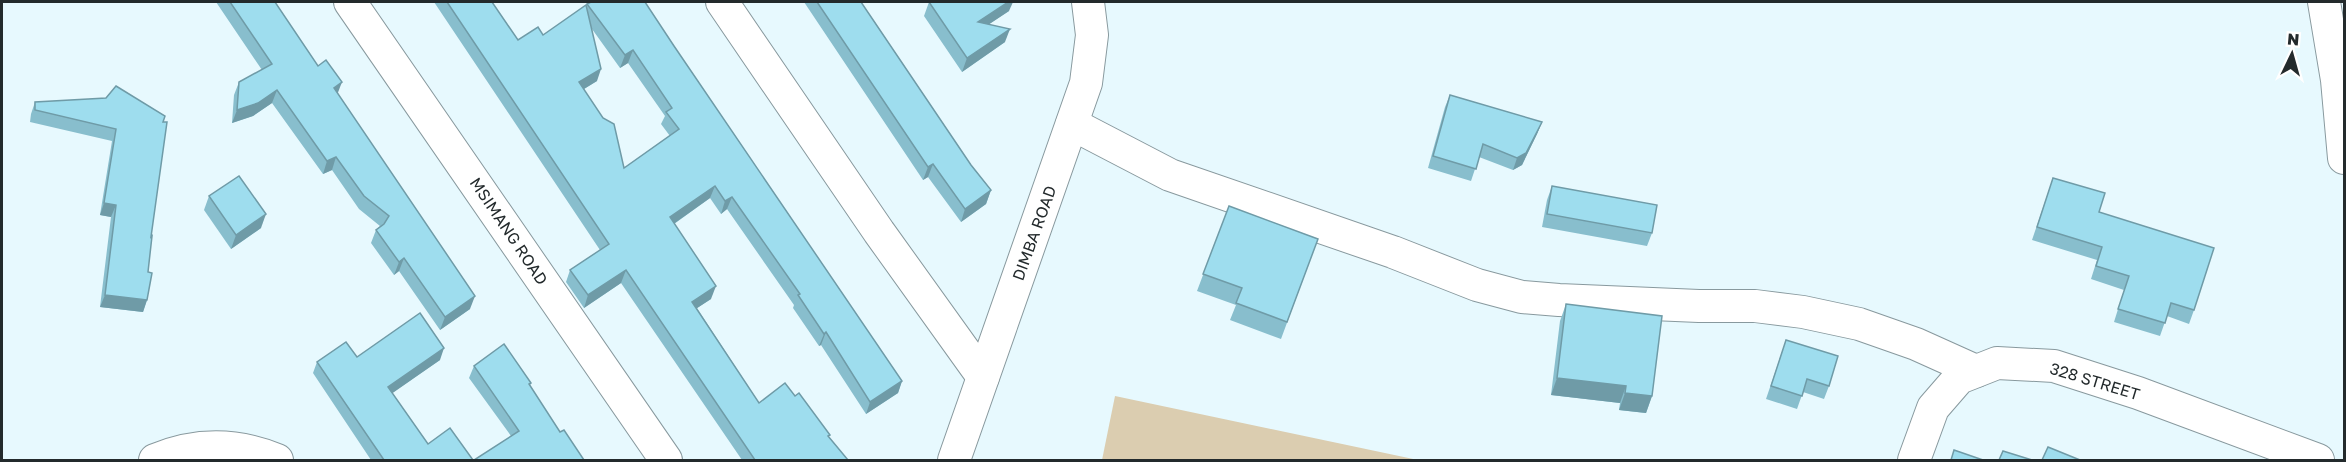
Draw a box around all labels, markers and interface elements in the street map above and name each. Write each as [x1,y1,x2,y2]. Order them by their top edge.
north arrow [2262,24,2322,84]
text: N [2286,29,2300,50]
street label: MSIMANG ROAD [466,173,552,289]
street label: DIMBA ROAD [1008,183,1060,283]
street label: 328 STREET [2048,358,2142,404]

